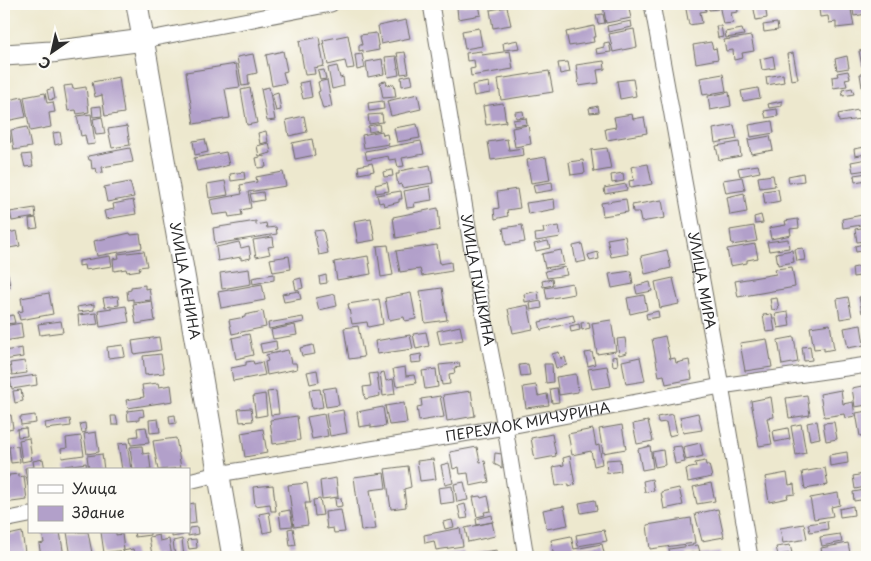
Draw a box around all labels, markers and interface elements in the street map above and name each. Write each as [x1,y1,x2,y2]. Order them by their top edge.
north arrow [28,28,78,78]
text: С [34,52,55,75]
street label: УЛИЦА ПУШКИНА [456,213,500,348]
street label: УЛИЦА ЛЕНИНА [165,221,206,341]
street label: УЛИЦА МИРА [683,230,722,331]
street label: ПЕРЕУЛОК МИЧУРИНА [444,396,612,447]
legend [28,468,190,534]
text: Улица [72,476,117,499]
text: Здание [72,500,125,523]

